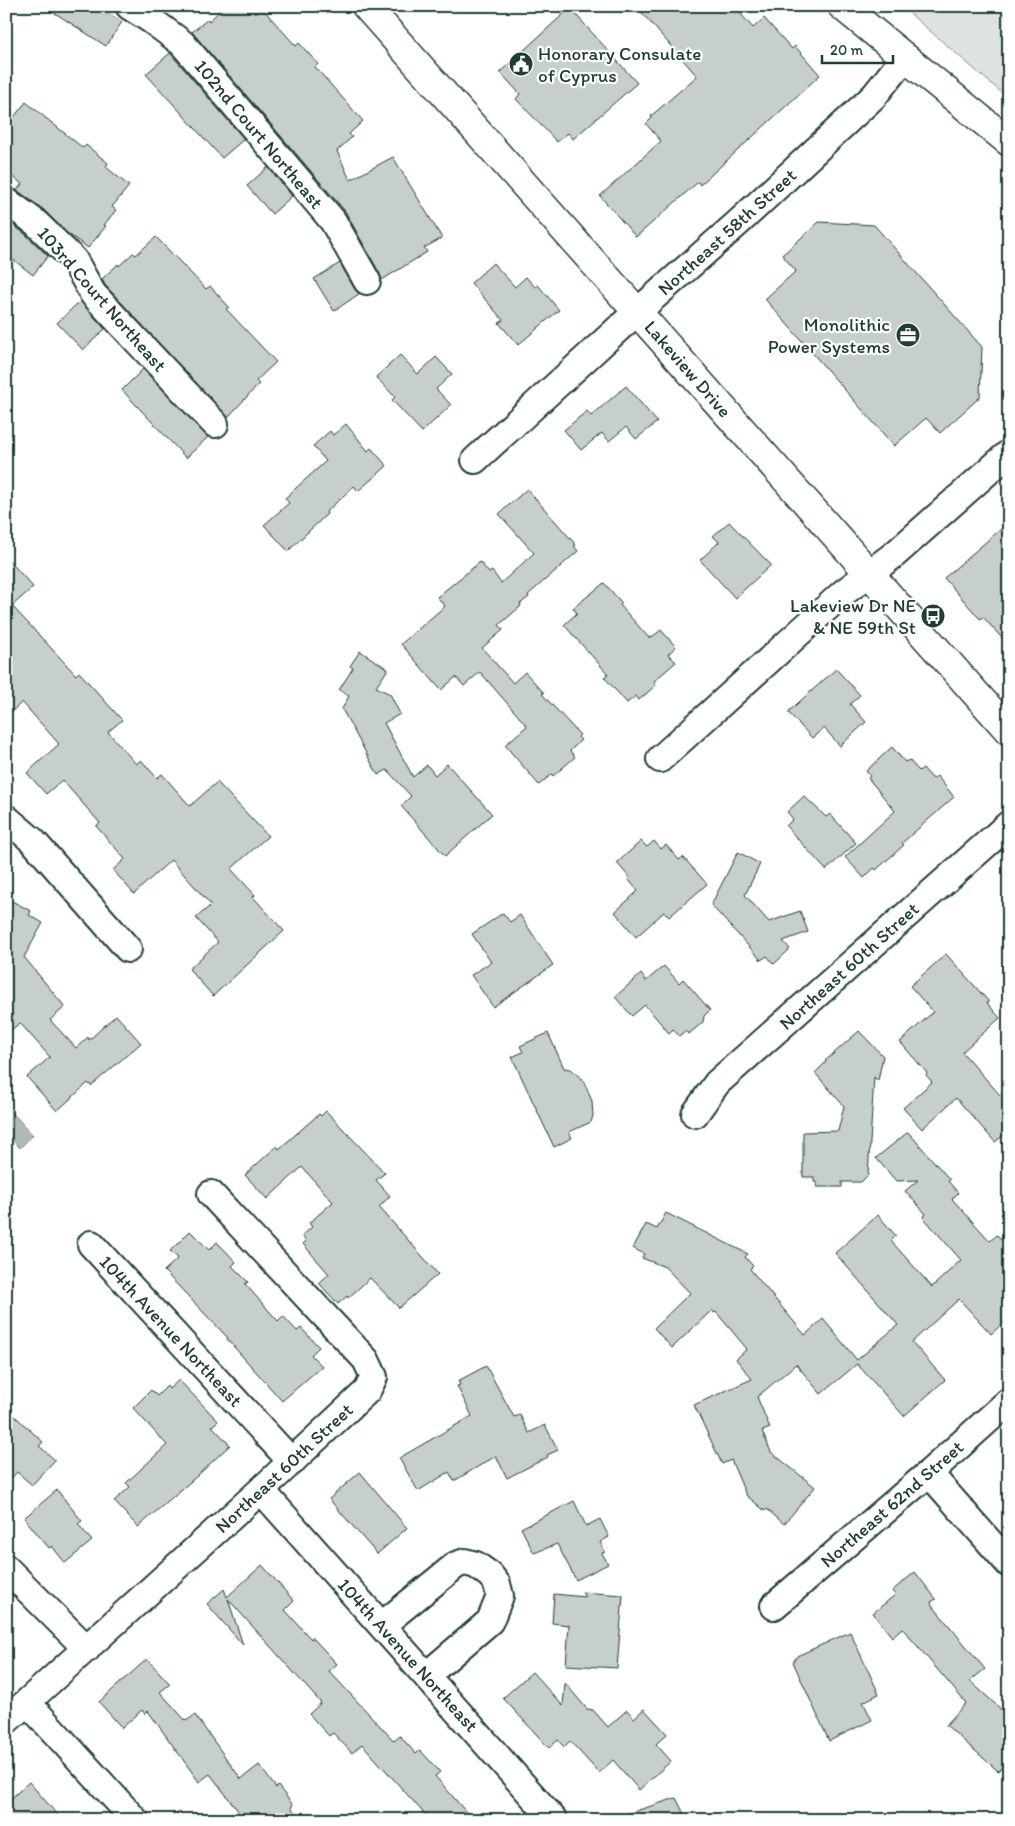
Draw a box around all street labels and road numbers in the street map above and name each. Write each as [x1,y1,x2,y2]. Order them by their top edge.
street label: 102nd Court Northeast [190,55,328,213]
street label: Northeast 58th Street [653,164,801,300]
street label: 103rd Court Northeast [33,222,171,376]
street label: Lakeview Drive [640,316,736,422]
street label: Northeast 60th Street [774,897,924,1035]
street label: 104th Avenue Northeast [95,1250,247,1412]
street label: Northeast 60th Street [210,1398,358,1538]
street label: Northeast 62nd Street [816,1436,968,1572]
street label: 104th Avenue Northeast [333,1573,483,1737]

